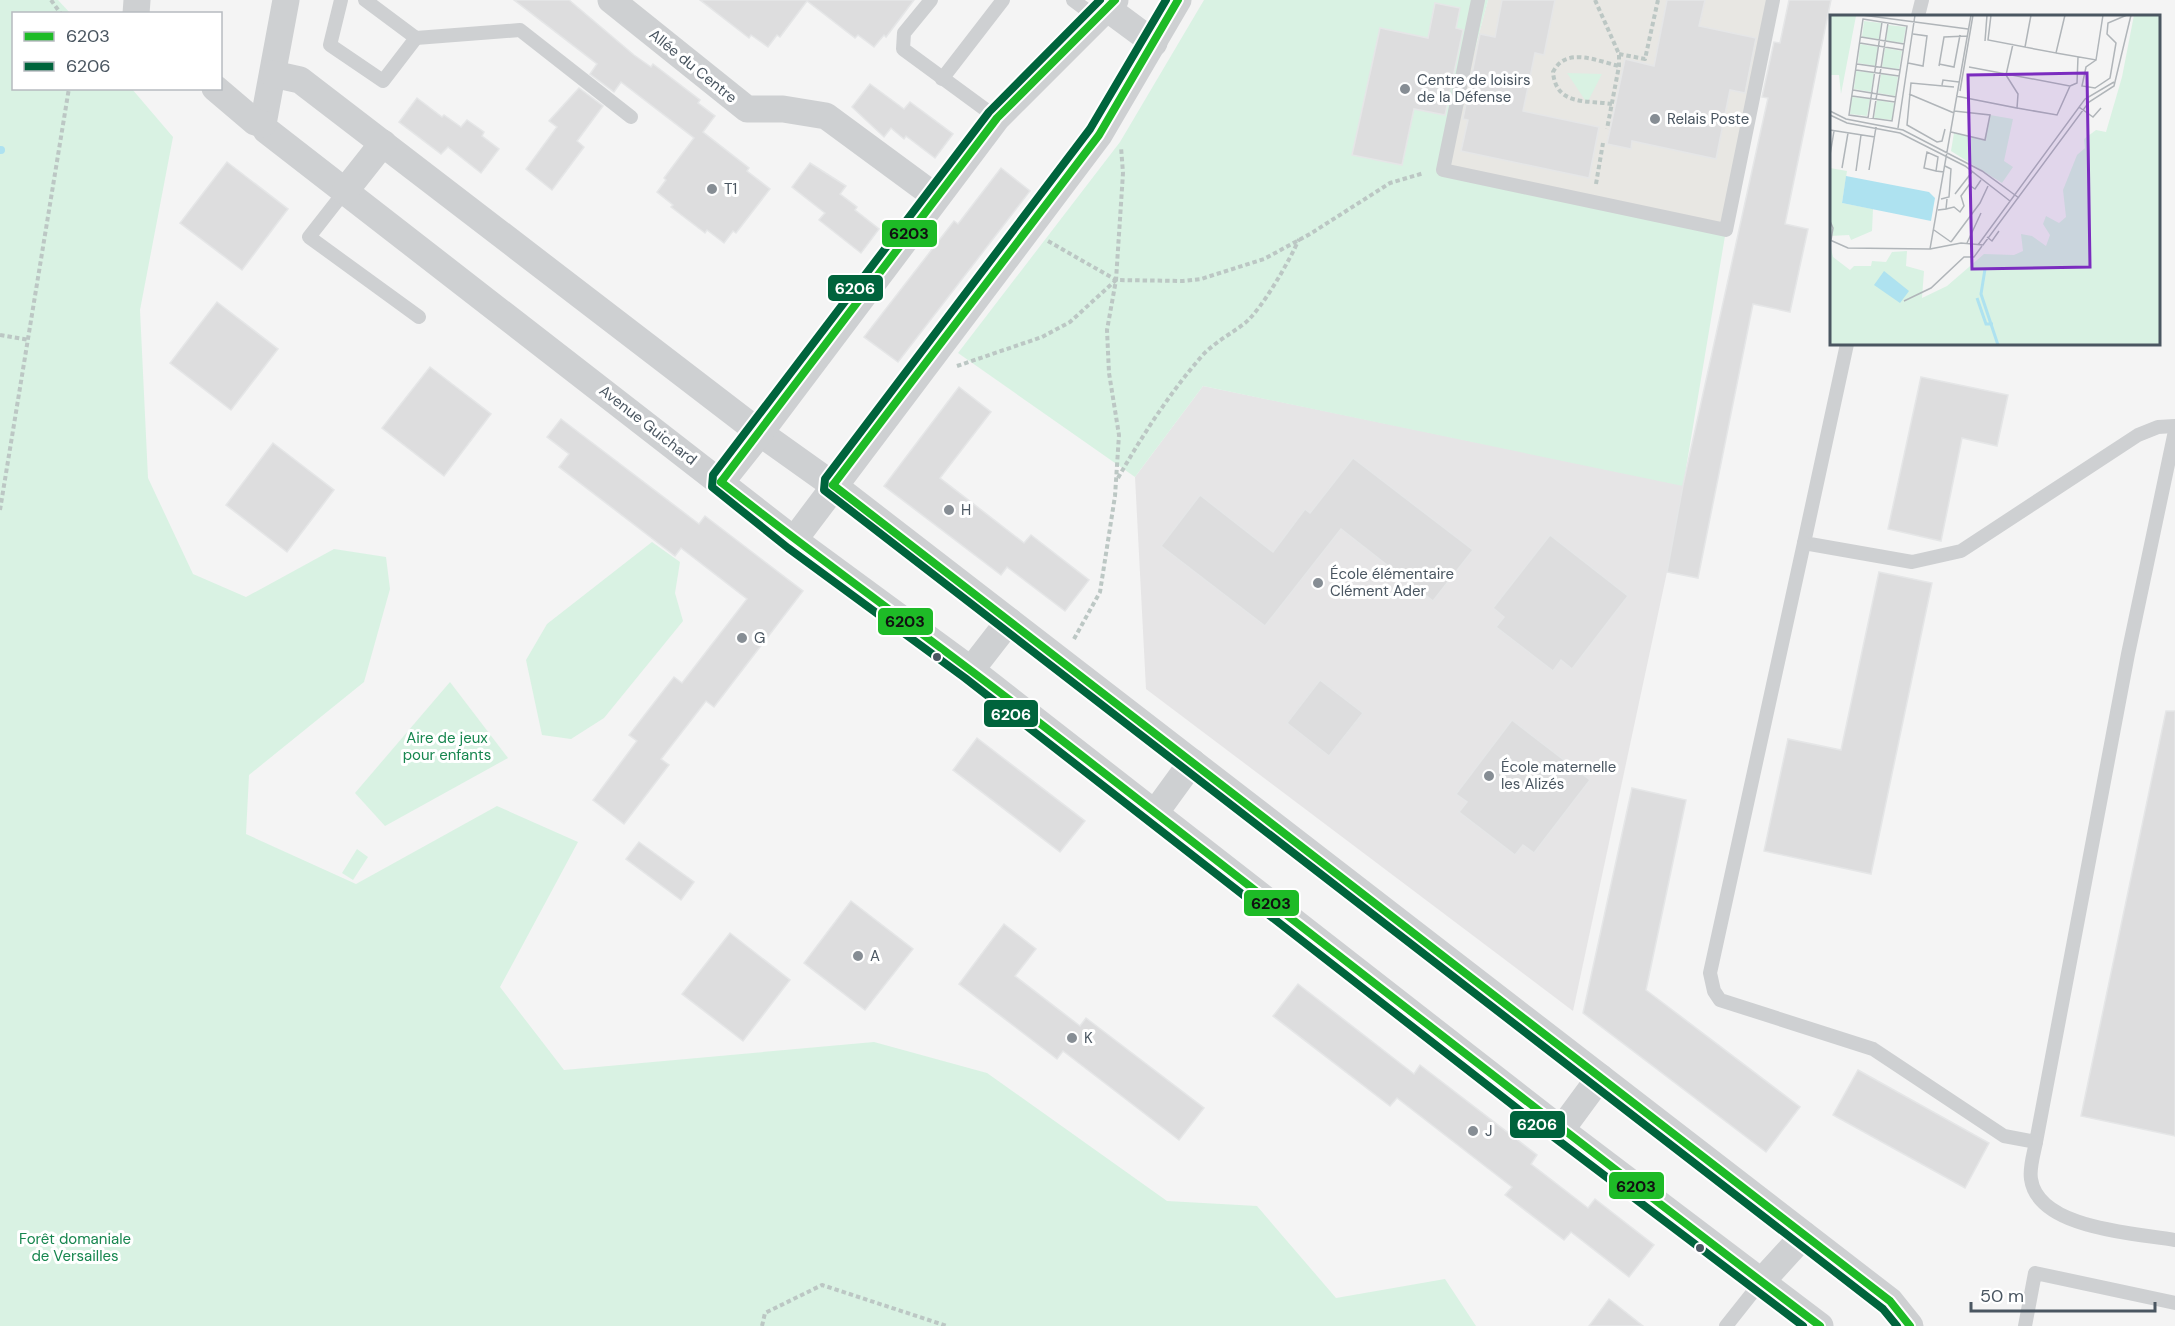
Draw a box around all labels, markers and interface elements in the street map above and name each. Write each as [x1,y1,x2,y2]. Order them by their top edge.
legend [12,12,222,90]
inset map [1830,15,2160,345]
text: 6203 [66,24,110,48]
street label: Allée du Centre [645,24,741,108]
text: 6206 [66,54,111,78]
place label: Centre de loisirs de la Défense [1417,70,1531,107]
marker: Centre de loisirs de la Défense [1398,82,1412,96]
place label: Relais Poste [1667,109,1749,129]
marker: Relais Poste [1648,112,1662,126]
place label: T1 [724,179,737,199]
marker: T1 [705,182,719,196]
line badge: 6203 [881,219,938,248]
text: 6203 [889,223,929,244]
line badge: 6206 [827,274,884,302]
text: 6206 [835,278,875,299]
street label: Avenue Guichard [595,381,701,469]
place label: H [961,500,971,520]
marker: H [942,503,956,517]
place label: École élémentaire Clément Ader [1330,564,1454,601]
marker: École élémentaire Clément Ader [1311,576,1325,590]
line badge: 6203 [877,607,934,636]
text: 6203 [885,611,925,632]
place label: G [754,628,765,648]
marker: G [735,631,749,645]
unlabelled marker [931,651,943,663]
line badge: 6206 [983,699,1039,728]
text: 6206 [991,704,1031,725]
park label: Aire de jeux pour enfants [403,728,491,765]
place label: École maternelle les Alizés [1501,757,1616,794]
marker: École maternelle les Alizés [1482,769,1496,783]
line badge: 6203 [1243,889,1300,917]
text: 6203 [1251,893,1291,914]
place label: A [870,946,880,966]
marker: A [851,949,865,963]
place label: K [1084,1028,1093,1048]
marker: K [1065,1031,1079,1045]
line badge: 6206 [1509,1110,1566,1139]
text: 6206 [1517,1114,1557,1135]
place label: J [1485,1121,1493,1141]
marker: J [1466,1124,1480,1138]
line badge: 6203 [1608,1171,1665,1200]
text: 6203 [1616,1176,1656,1197]
park label: Forêt domaniale de Versailles [19,1229,131,1266]
unlabelled marker [1694,1242,1706,1254]
scale bar [1971,1275,2156,1313]
text: 50 m [1980,1284,2024,1308]

